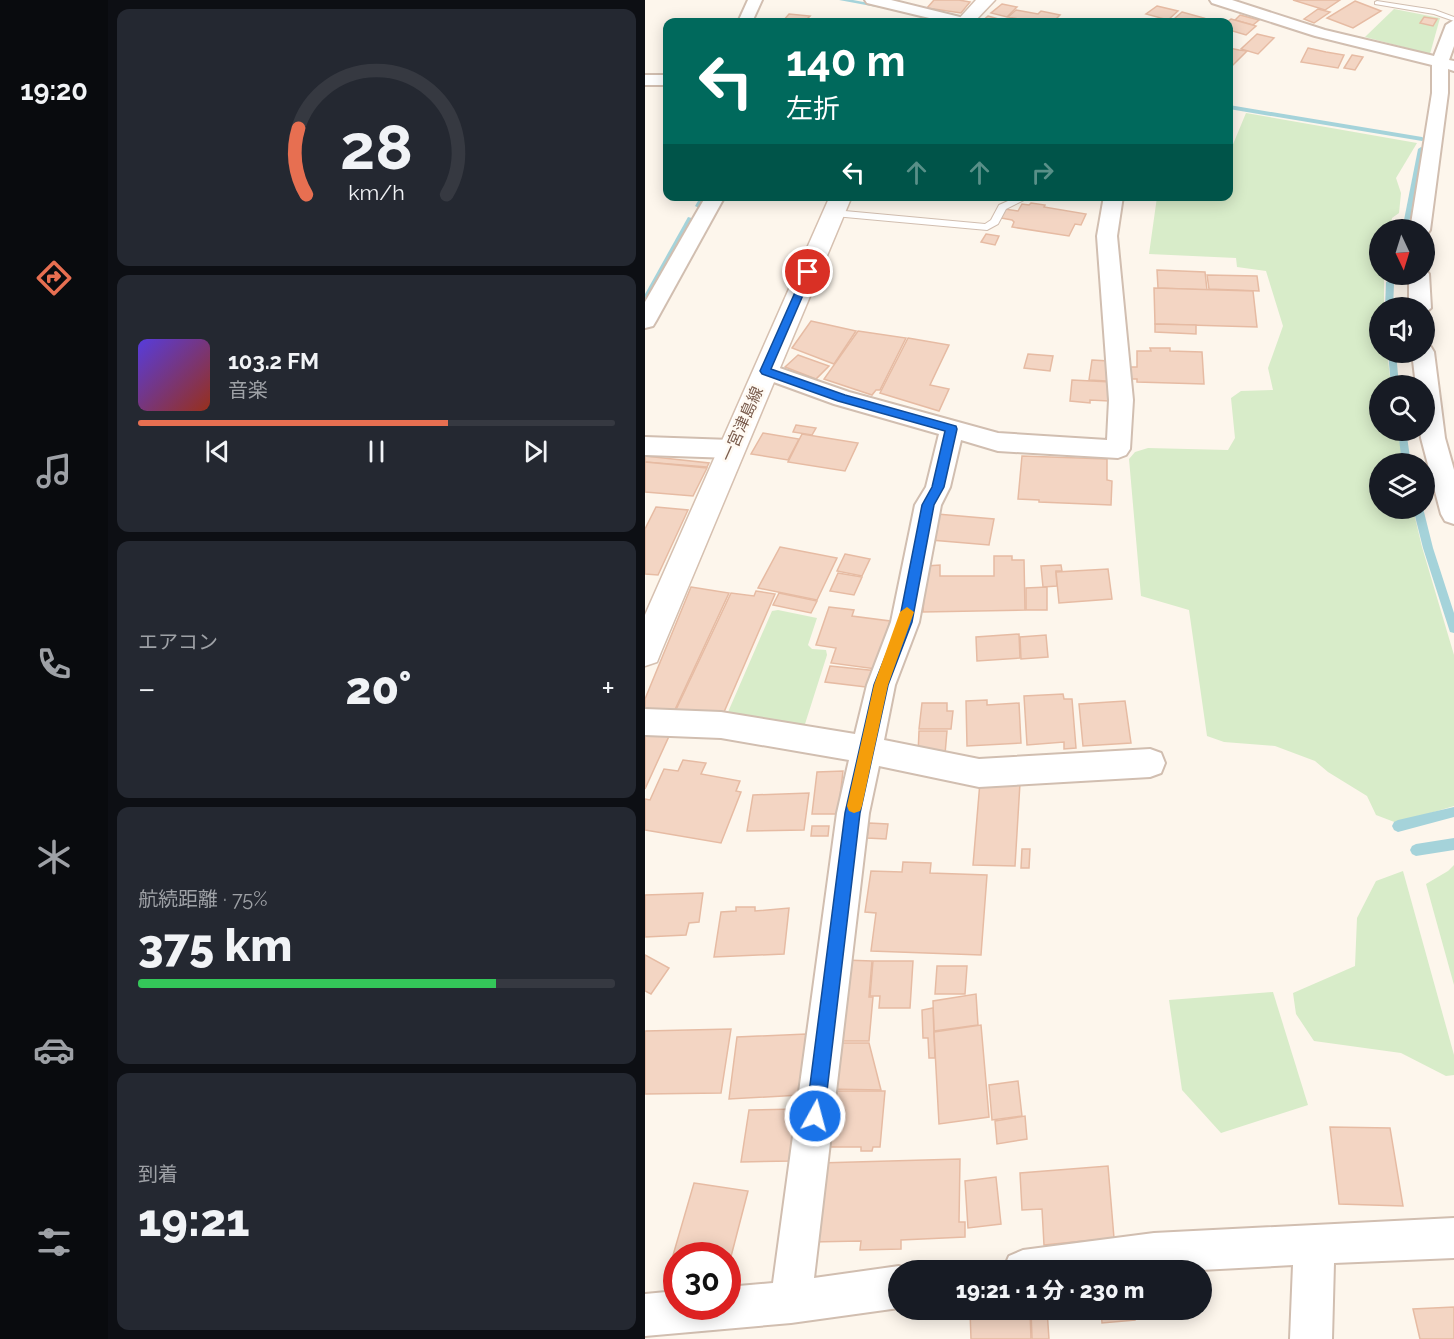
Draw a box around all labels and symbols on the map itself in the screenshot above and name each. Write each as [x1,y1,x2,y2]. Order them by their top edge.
north arrow [1369,219,1435,285]
pin [782,246,833,297]
street label: 一宮津島線 [717,384,767,464]
position arrow [783,1084,847,1148]
speed limit sign: 30 [663,1242,741,1320]

